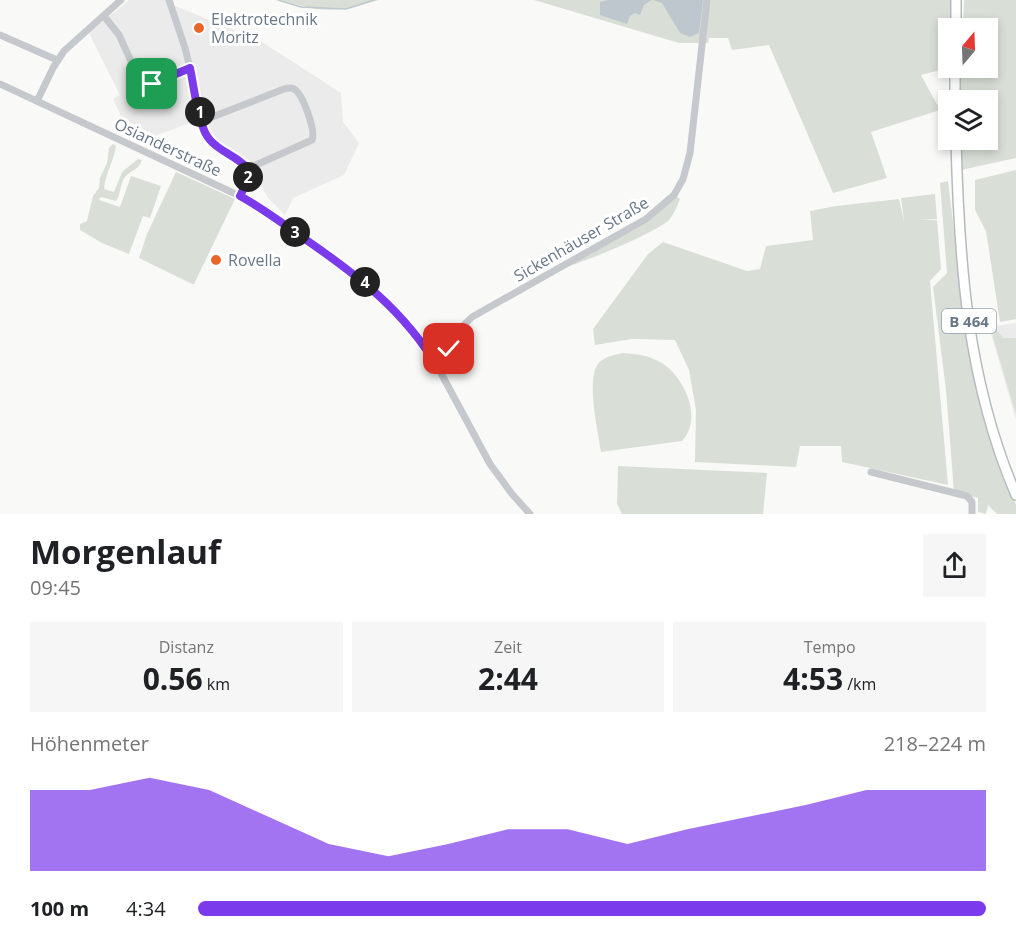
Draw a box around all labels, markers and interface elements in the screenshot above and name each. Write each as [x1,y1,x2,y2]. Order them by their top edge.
place label: Elektrotechnik Moritz [211,8,318,48]
north arrow [938,18,998,78]
map controls [938,18,998,150]
marker: Elektrotechnik Moritz [192,21,206,35]
pin [126,58,177,109]
icon: arrive [135,67,168,100]
button: layers [938,90,998,150]
pin: 1 [185,97,215,127]
text: 1 [195,101,205,123]
street label: Osianderstraße [111,113,225,181]
pin: 2 [233,162,263,192]
text: 2 [243,166,253,188]
street label: Sickenhäuser Straße [510,191,652,287]
pin: 3 [280,217,310,247]
text: 3 [290,221,300,243]
place label: Rovella [228,249,281,271]
marker: Rovella [209,253,223,267]
pin: 4 [350,267,380,297]
text: 4 [360,271,370,293]
road number: B 464 [942,309,996,333]
pin [423,323,474,374]
icon: check [432,332,465,365]
text: Morgenlauf [30,529,221,574]
button: share [923,534,986,597]
text: 09:45 [30,574,81,601]
text: Distanz [159,636,214,658]
text: Zeit [494,636,522,658]
text: Tempo [804,636,856,658]
text: 0.56 [143,658,203,699]
text: 2:44 [478,658,538,699]
text: 4:53 [783,658,843,699]
text: km [203,673,230,695]
text: /km [843,673,876,695]
text: Höhenmeter [30,730,149,757]
text: 218–224 m [884,730,986,757]
text: 100 m [30,895,89,922]
text: 4:34 [126,895,166,922]

